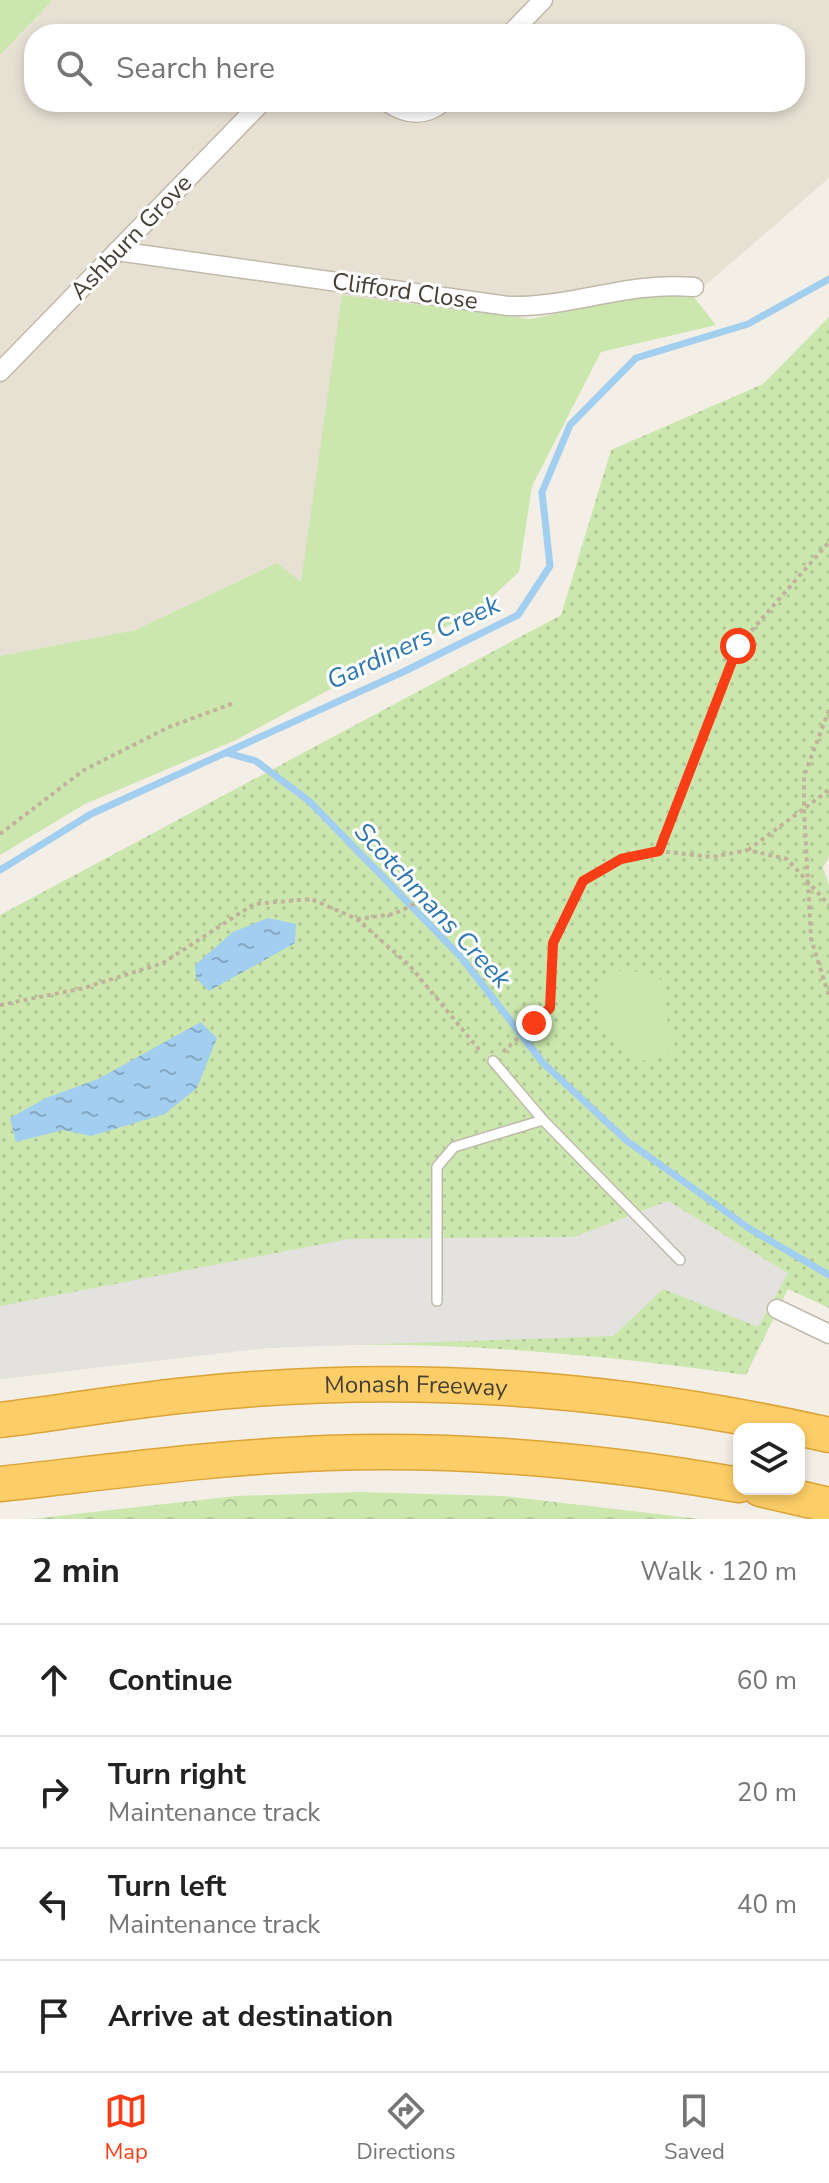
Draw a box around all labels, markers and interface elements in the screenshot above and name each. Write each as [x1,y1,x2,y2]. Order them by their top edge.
search box [24,24,805,112]
icon: search [52,46,96,90]
text: Search here [116,48,275,89]
street label: Ashburn Grove [63,167,199,307]
street label: Clifford Close [330,265,480,317]
water label: Gardiners Creek [321,587,506,698]
route start [720,628,756,664]
water label: Scotchmans Creek [346,815,519,997]
route end [516,1005,552,1041]
street label: Monash Freeway [324,1368,509,1404]
map controls [733,1423,805,1495]
button: layers [733,1423,805,1495]
text: 2 min [32,1548,120,1594]
text: Walk · 120 m [640,1554,797,1589]
icon: ahead [32,1658,76,1702]
text: Continue [108,1660,233,1701]
text: 60 m [737,1663,797,1698]
text: Turn right [108,1754,246,1795]
icon: right [32,1770,76,1814]
text: 20 m [737,1775,797,1810]
text: Maintenance track [108,1795,320,1830]
text: Turn left [108,1866,226,1907]
icon: left [32,1882,76,1926]
text: 40 m [737,1887,797,1922]
text: Maintenance track [108,1907,320,1942]
icon: arrive [32,1994,76,2038]
text: Arrive at destination [108,1996,393,2037]
tab: Map [104,2089,148,2167]
tab: Directions [357,2089,456,2167]
tab: Saved [664,2089,725,2167]

